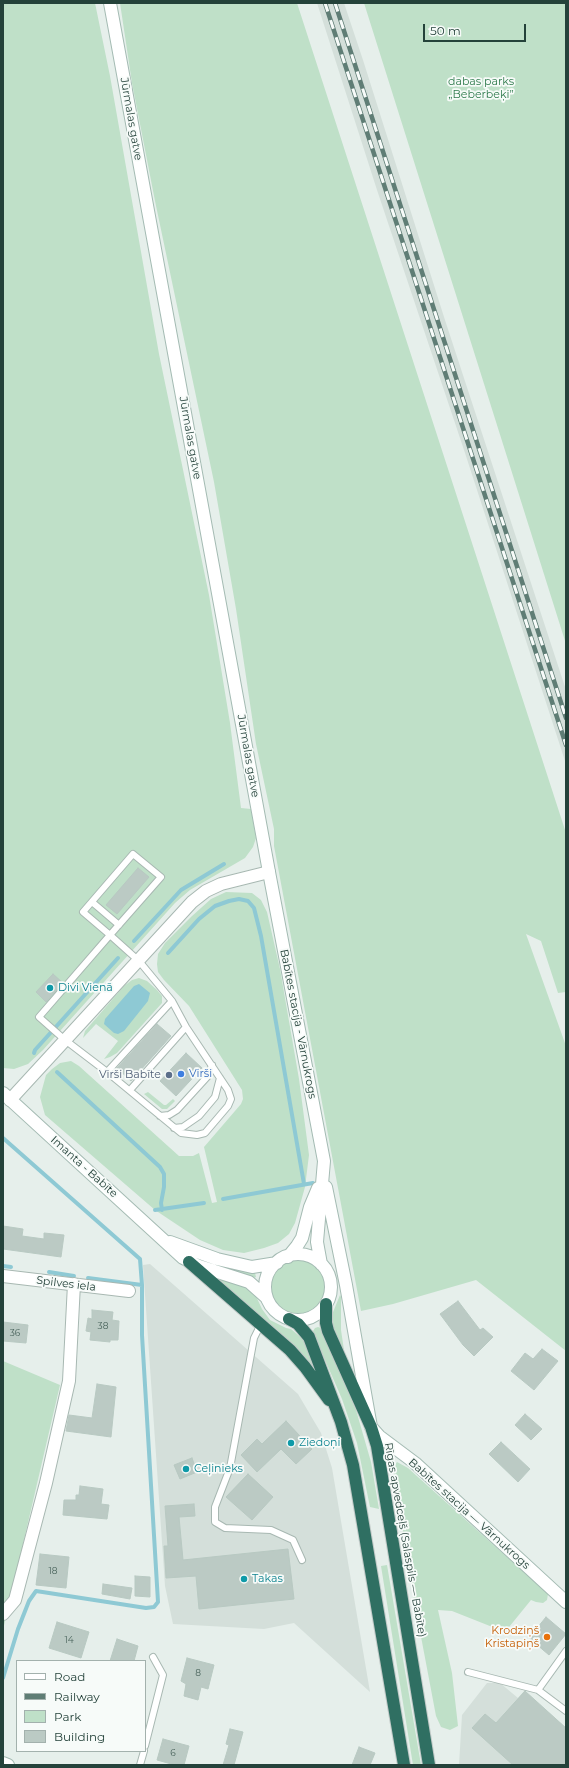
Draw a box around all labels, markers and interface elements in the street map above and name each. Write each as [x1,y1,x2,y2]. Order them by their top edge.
scale bar [425,16,528,42]
text: 50 m [430,23,461,38]
park label: dabas parks „Beberbeķi” [448,75,514,101]
street label: Jūrmalas gatve [117,77,145,161]
street label: Jūrmalas gatve [176,396,204,480]
street label: Jūrmalas gatve [234,714,262,798]
street label: Babītes stacija - Vārnukrogs [277,948,319,1100]
place label: Divi Vienā [58,981,113,995]
marker: Divi Vienā [45,983,55,993]
place label: Virši [189,1067,212,1081]
place label: Virši Babīte [99,1068,161,1082]
marker: Virši [176,1069,186,1079]
marker: Virši Babīte [164,1070,174,1080]
street label: Imanta - Babīte [48,1133,120,1201]
street label: Spilves iela [35,1274,97,1294]
house number: 38 [98,1321,108,1331]
house number: 36 [10,1328,20,1338]
place label: Ziedoņi [299,1436,341,1450]
marker: Ziedoņi [286,1438,296,1448]
street label: Rīgas apvedceļš (Salaspils — Babīte) [381,1442,429,1638]
street label: Babītes stacija — Vārnukrogs [406,1456,532,1572]
place label: Ceļinieks [194,1462,243,1476]
marker: Ceļinieks [181,1464,191,1474]
house number: 18 [49,1566,57,1576]
place label: Takas [252,1572,283,1586]
marker: Takas [239,1574,249,1584]
place label: Krodziņš Kristapiņš [485,1624,539,1650]
marker: Krodziņš Kristapiņš [542,1632,552,1642]
house number: 14 [64,1635,74,1645]
legend [16,1660,146,1752]
house number: 8 [195,1668,201,1678]
text: Road [54,1669,85,1684]
text: Railway [54,1689,100,1704]
text: Park [54,1709,81,1724]
text: Building [54,1729,105,1744]
house number: 6 [170,1748,176,1758]

